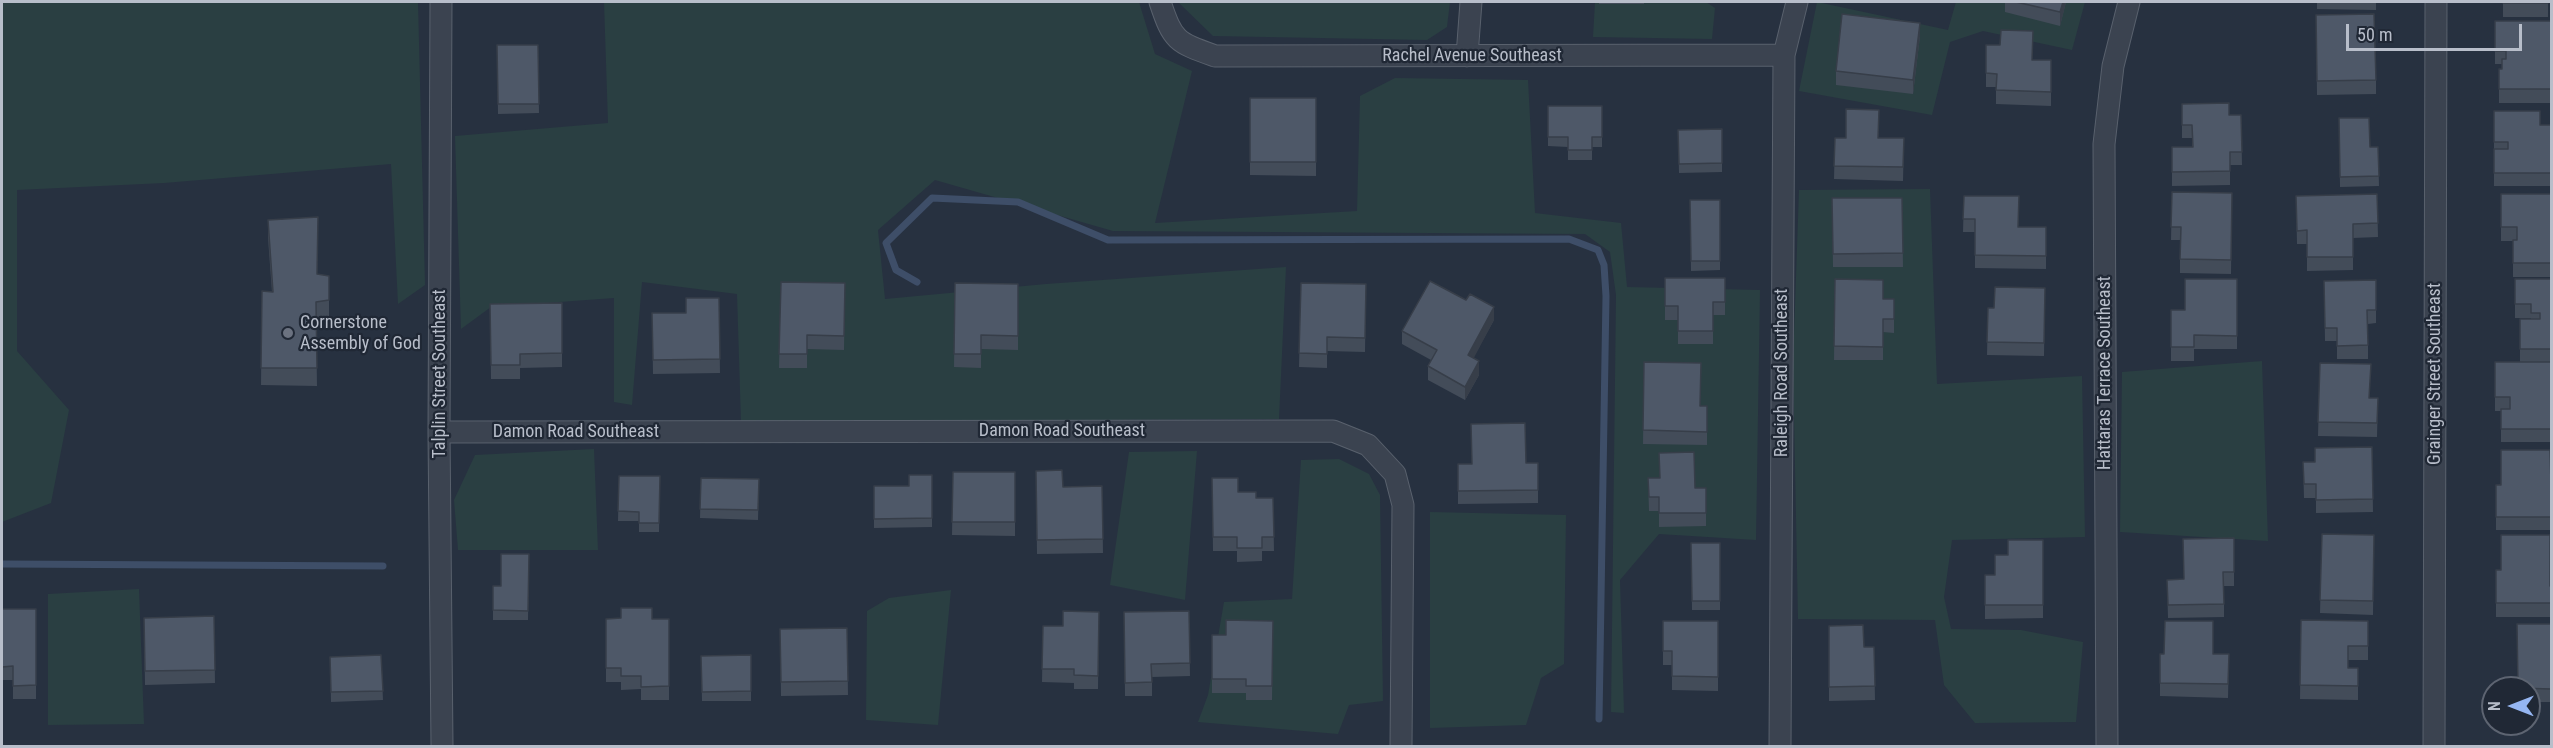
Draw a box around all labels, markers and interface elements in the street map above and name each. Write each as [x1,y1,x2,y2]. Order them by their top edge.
scale bar [2349,12,2524,50]
text: 50 m [2357,24,2392,45]
street label: Rachel Avenue Southeast [1382,45,1562,67]
street label: Hattaras Terrace Southeast [2094,276,2116,470]
street label: Grainger Street Southeast [2424,283,2446,465]
street label: Talplin Street Southeast [429,289,451,459]
street label: Raleigh Road Southeast [1771,289,1793,457]
place label: Cornerstone Assembly of God [300,312,421,354]
marker: Cornerstone Assembly of God [281,326,295,340]
street label: Damon Road Southeast [979,420,1145,442]
street label: Damon Road Southeast [493,421,659,443]
north arrow [2481,676,2541,736]
text: N [2485,701,2504,711]

